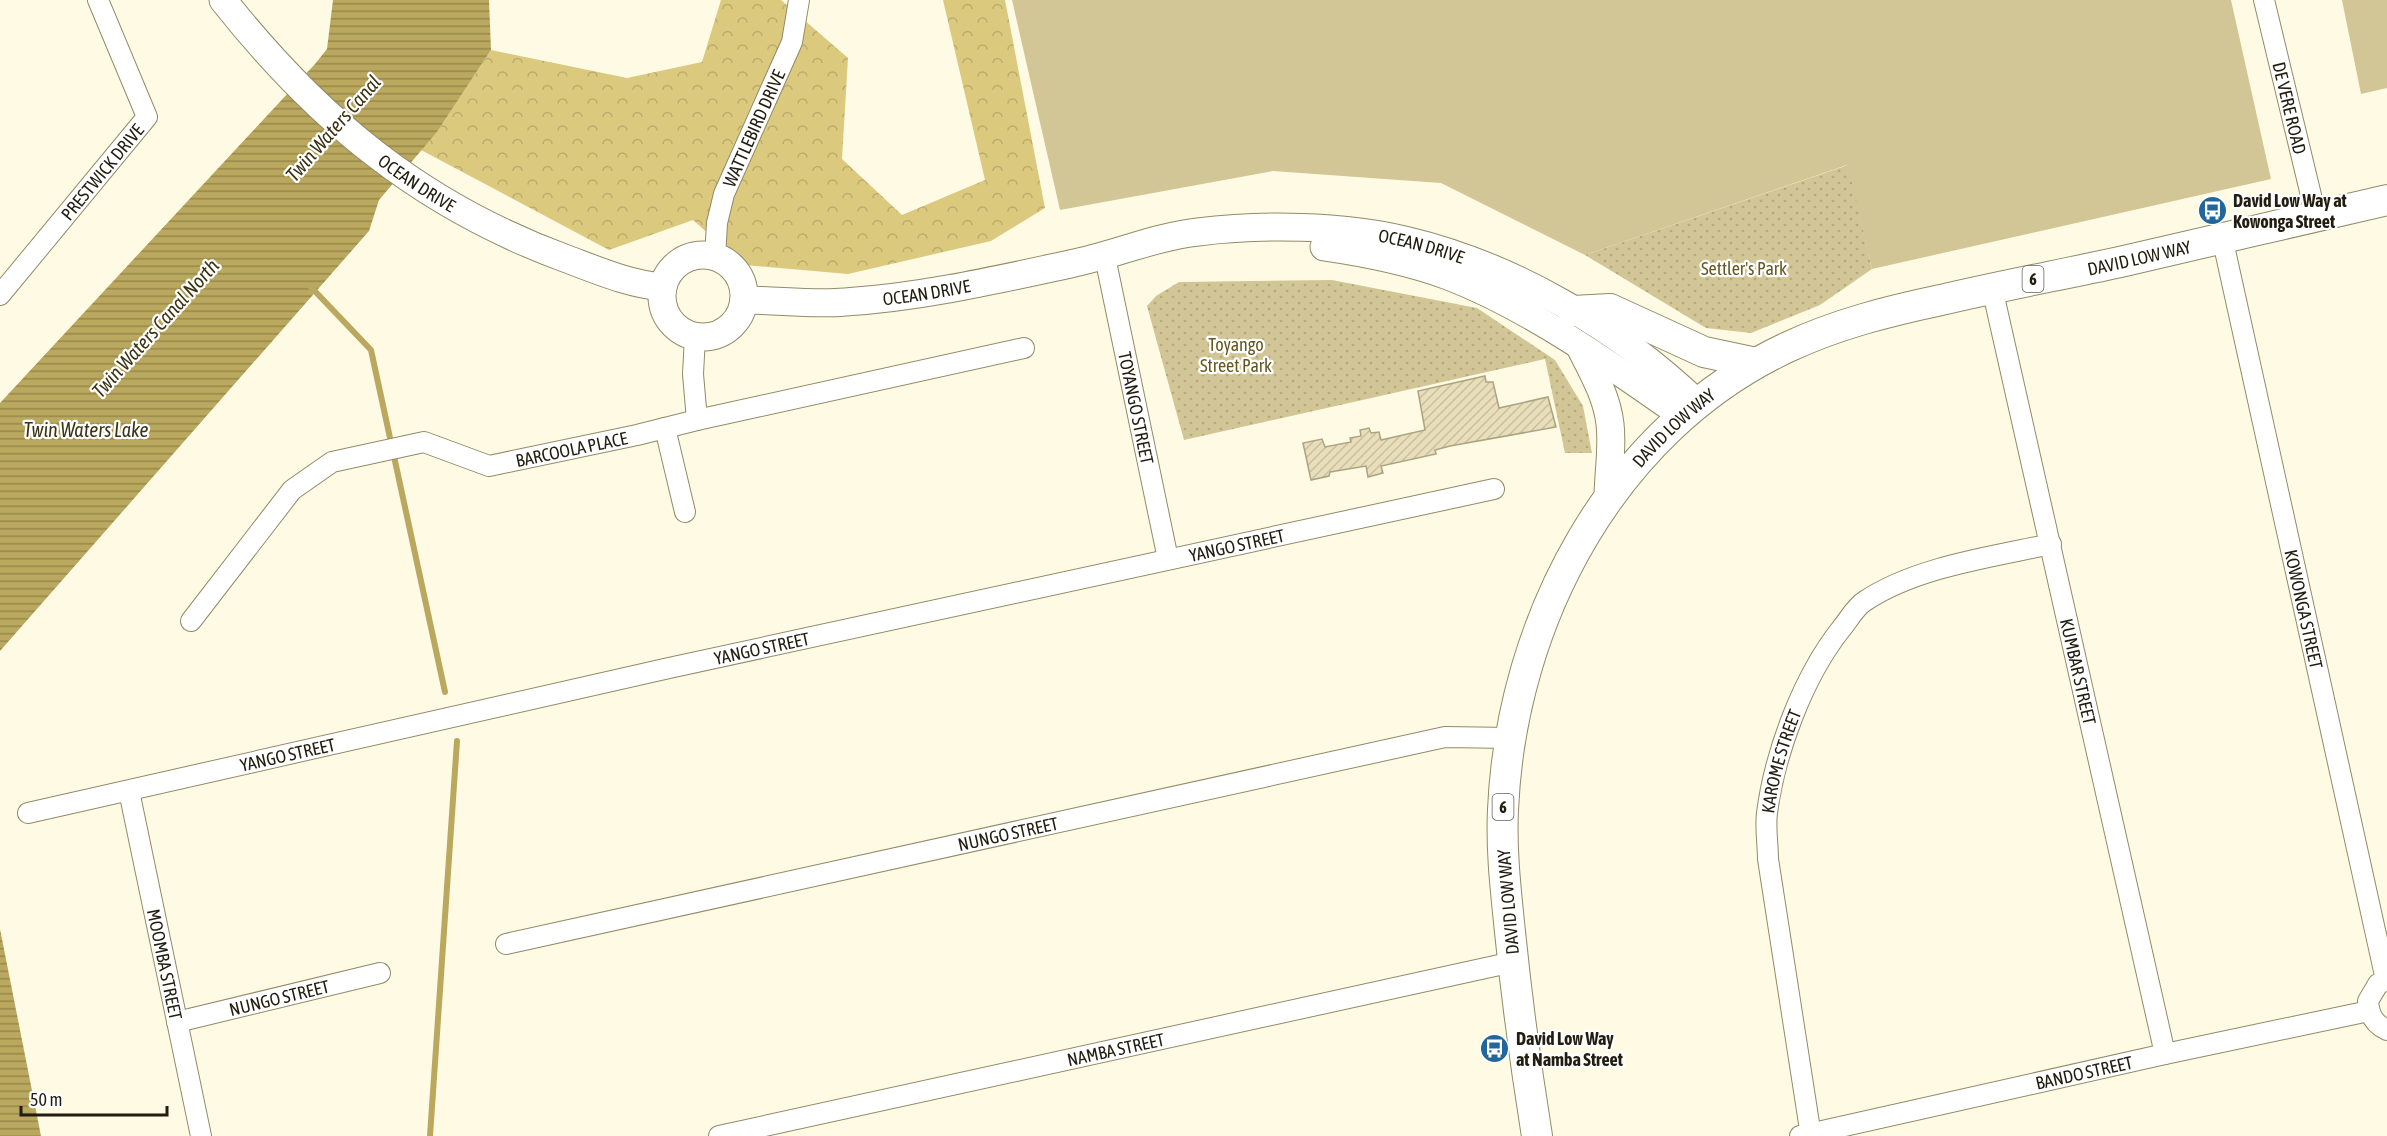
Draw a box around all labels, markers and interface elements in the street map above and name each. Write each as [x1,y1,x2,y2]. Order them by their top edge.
street label: DE VERE ROAD [2269,60,2311,156]
street label: WATTLEBIRD DRIVE [718,66,789,190]
water label: Twin Waters Canal [281,70,385,186]
street label: PRESTWICK DRIVE [56,119,148,224]
street label: OCEAN DRIVE [374,150,460,216]
place label: David Low Way at Kowonga Street [2233,190,2348,232]
bus stop icon: David Low Way at Kowonga Street [2196,194,2228,226]
street label: OCEAN DRIVE [1377,224,1468,268]
street label: DAVID LOW WAY [2085,236,2193,279]
water label: Twin Waters Canal North [87,254,223,402]
park label: Settler's Park [1701,258,1787,279]
road number: 6 [2022,266,2044,292]
street label: OCEAN DRIVE [881,275,972,309]
park label: Toyango Street Park [1200,334,1272,376]
street label: TOYANGO STREET [1114,350,1158,466]
street label: DAVID LOW WAY [1627,384,1719,471]
water label: Twin Waters Lake [23,418,149,441]
street label: BARCOOLA PLACE [514,427,630,471]
street label: YANGO STREET [1187,524,1286,565]
street label: KOWONGA STREET [2281,548,2327,671]
street label: KUMBAR STREET [2056,616,2101,726]
street label: YANGO STREET [712,627,811,668]
street label: KAROME STREET [1757,706,1805,814]
street label: YANGO STREET [238,733,337,775]
road number: 6 [1492,794,1514,820]
street label: NUNGO STREET [956,812,1060,855]
street label: DAVID LOW WAY [1493,848,1523,956]
street label: MOOMBA STREET [143,907,187,1022]
street label: NUNGO STREET [227,975,331,1020]
street label: NAMBA STREET [1065,1028,1166,1070]
place label: David Low Way at Namba Street [1516,1028,1624,1070]
bus stop icon: David Low Way at Namba Street [1479,1032,1511,1064]
street label: BANDO STREET [2033,1051,2135,1093]
scale bar [21,1079,166,1117]
text: 50 m [30,1089,62,1110]

